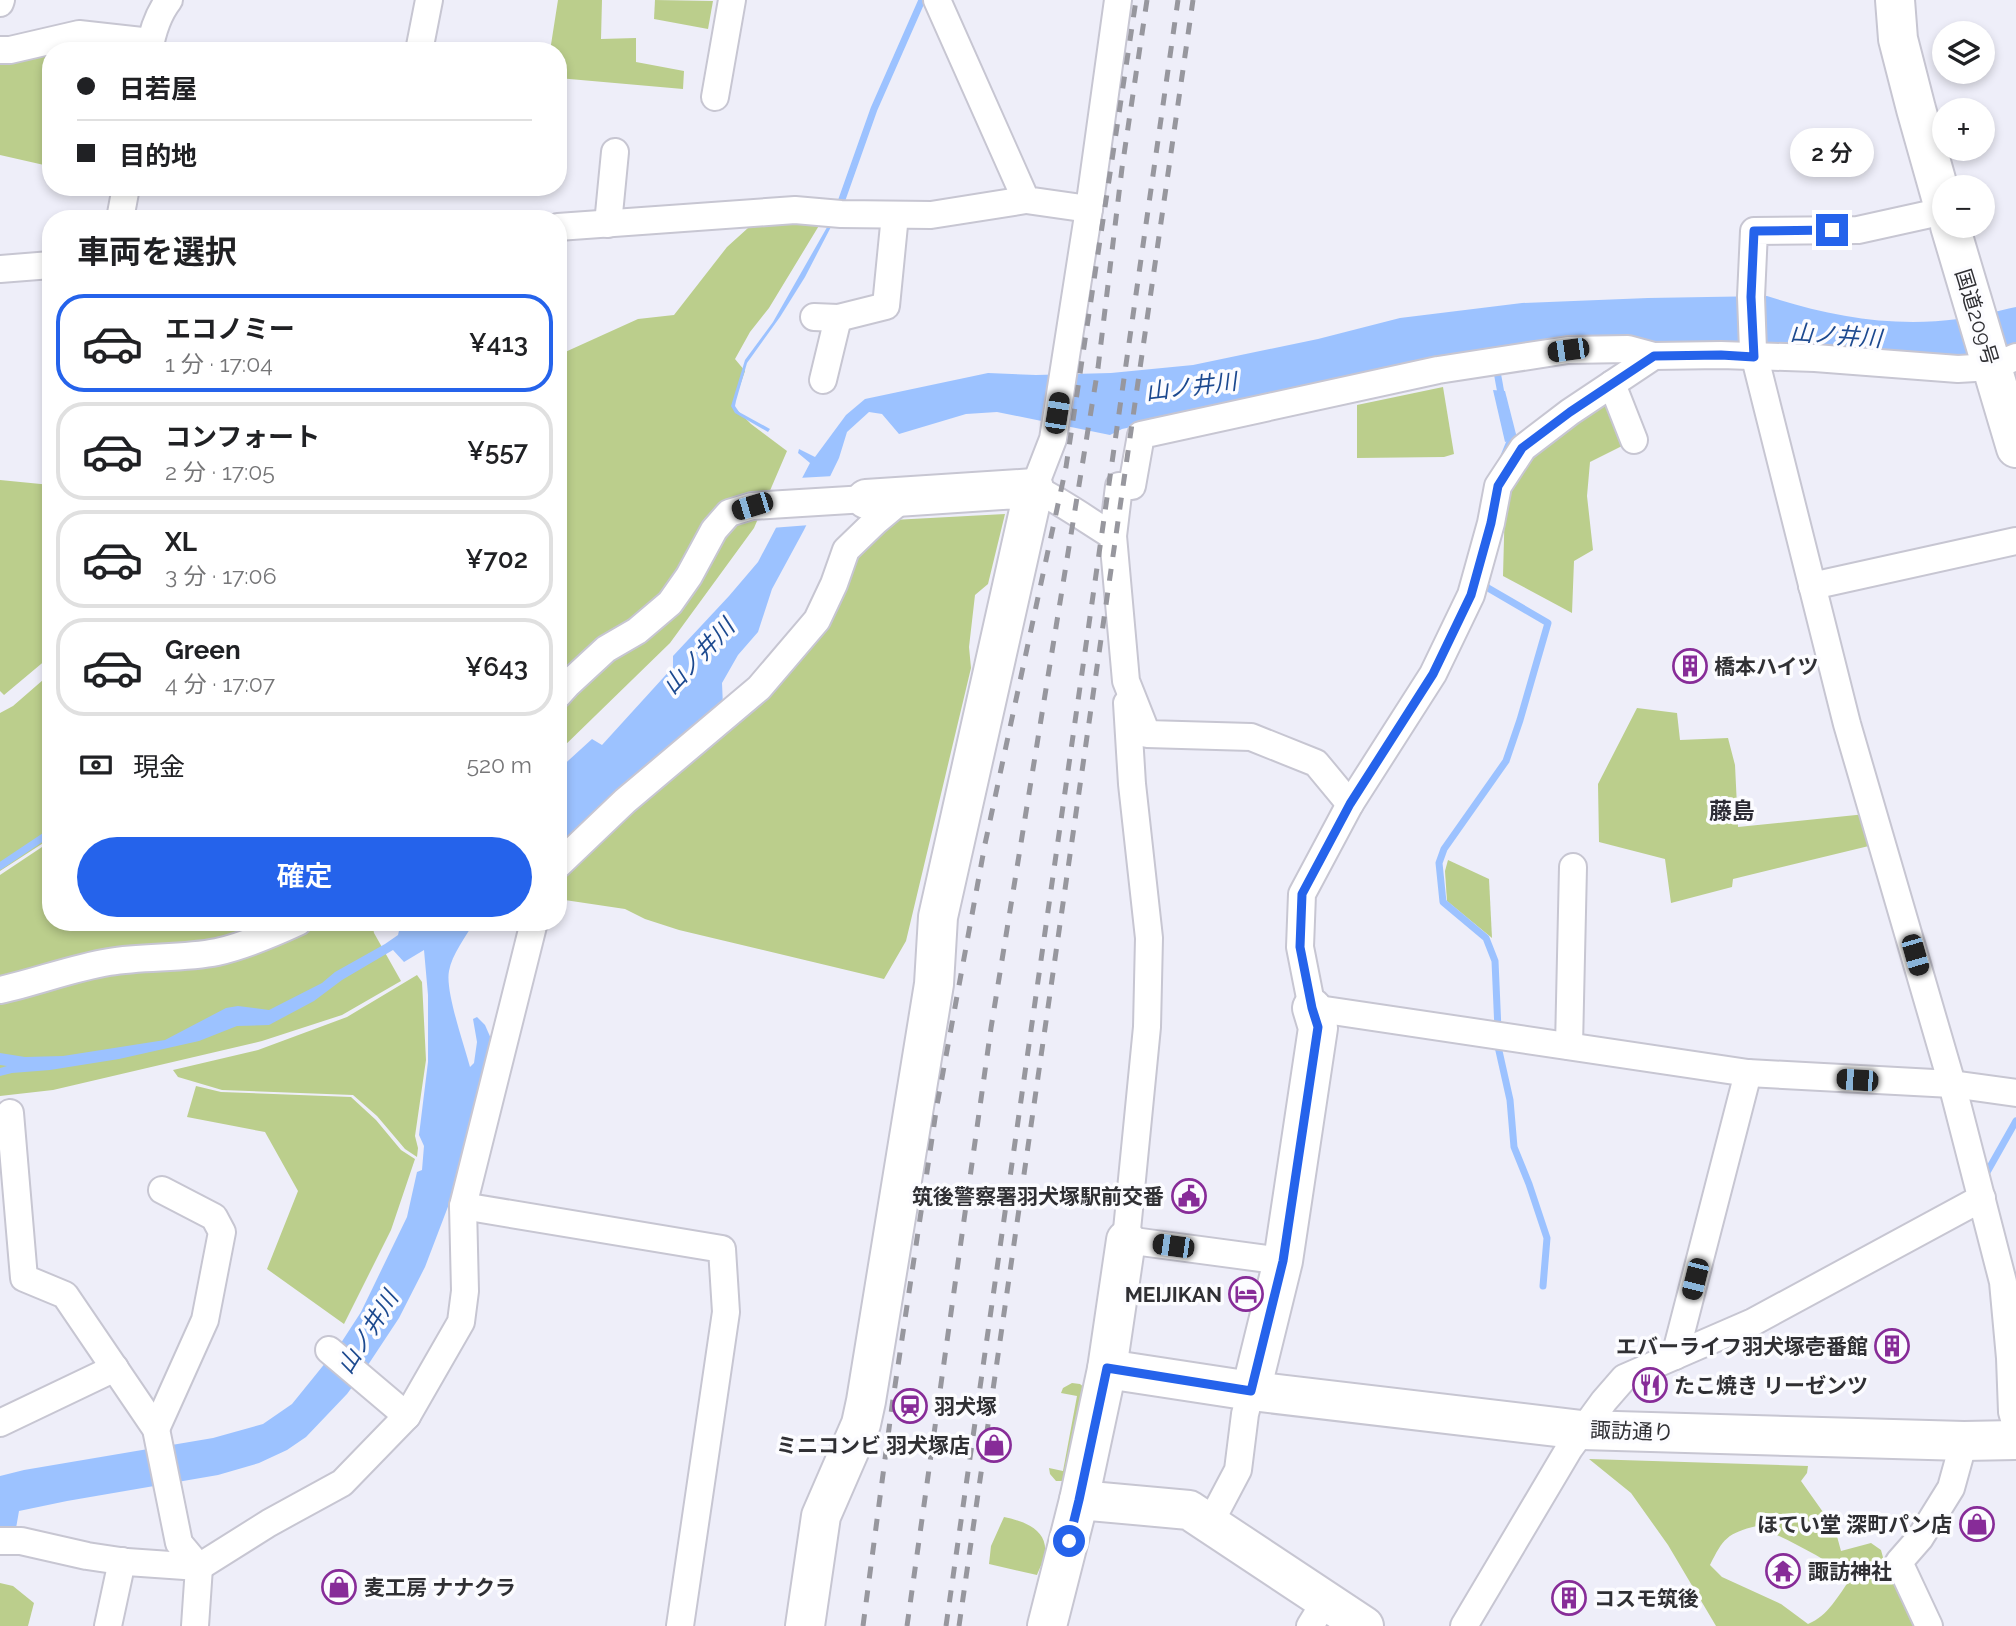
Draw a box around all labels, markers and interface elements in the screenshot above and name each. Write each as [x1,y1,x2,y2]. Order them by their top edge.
map controls [1932,21,1995,238]
button: layers [1932,21,1995,84]
text: 日若屋 [119,74,197,104]
button: + [1932,98,1995,161]
callout: 2 分 [1790,128,1874,177]
text: 2 分 [1811,139,1853,166]
text: 目的地 [119,141,197,171]
button: − [1932,175,1995,238]
route end [1816,214,1848,246]
text: 車両を選択 [77,233,237,270]
street label: 国道209号 [1951,266,2003,368]
icon: car [81,312,144,375]
text: エコノミー [165,314,295,344]
water label: 山ノ井川 [1789,318,1886,352]
text: ¥413 [469,328,528,358]
car [1546,337,1591,363]
text: 1 分 · 17:04 [165,350,273,377]
water label: 山ノ井川 [1144,367,1241,405]
car [1044,391,1071,435]
icon: car [81,420,144,483]
text: コンフォート [165,422,320,452]
text: ¥557 [467,436,528,466]
text: 2 分 · 17:05 [165,458,275,485]
car [729,490,776,522]
text: XL [165,527,197,557]
icon: car [81,528,144,591]
text: ¥702 [465,544,528,574]
text: 3 分 · 17:06 [165,562,277,589]
water label: 山ノ井川 [657,611,741,699]
text: Green [165,635,241,665]
icon: car [81,636,144,699]
building icon: 橋本ハイツ [1671,647,1709,685]
text: ¥643 [465,652,528,682]
place label: 橋本ハイツ [1714,654,1819,679]
text: 4 分 · 17:07 [165,670,275,697]
icon: cash [77,746,115,784]
text: 520 m [466,751,532,778]
text: 現金 [133,752,185,782]
district label: 藤島 [1709,797,1755,824]
button: 確定 [77,837,532,917]
car [1900,932,1931,978]
car [1836,1068,1879,1092]
public building icon: 筑後警察署羽犬塚駅前交番 [1170,1177,1208,1215]
place label: 筑後警察署羽犬塚駅前交番 [912,1184,1164,1209]
car [1151,1233,1196,1259]
car [1680,1256,1711,1302]
hotel icon: MEIJIKAN [1227,1275,1265,1313]
place label: MEIJIKAN [1125,1282,1222,1307]
water label: 山ノ井川 [331,1283,404,1378]
building icon: エバーライフ羽犬塚壱番館 [1873,1327,1911,1365]
place label: エバーライフ羽犬塚壱番館 [1616,1334,1868,1359]
restaurant icon: たこ焼き リーゼンツ [1631,1366,1669,1404]
place label: たこ焼き リーゼンツ [1674,1373,1868,1398]
station icon: 羽犬塚 [891,1387,929,1425]
place label: 羽犬塚 [934,1394,997,1419]
street label: 諏訪通り [1590,1417,1674,1445]
shop icon: ミニコンビ 羽犬塚店 [975,1426,1013,1464]
place label: ミニコンビ 羽犬塚店 [776,1433,970,1458]
shop icon: ほてい堂 深町パン店 [1958,1505,1996,1543]
place label: ほてい堂 深町パン店 [1757,1512,1952,1537]
route start [1053,1525,1085,1557]
temple icon: 諏訪神社 [1764,1552,1802,1590]
place label: 諏訪神社 [1808,1559,1892,1584]
shop icon: 麦工房 ナナクラ [320,1568,358,1606]
place label: 麦工房 ナナクラ [364,1575,516,1600]
building icon: コスモ筑後 [1550,1579,1588,1617]
place label: コスモ筑後 [1594,1586,1699,1611]

